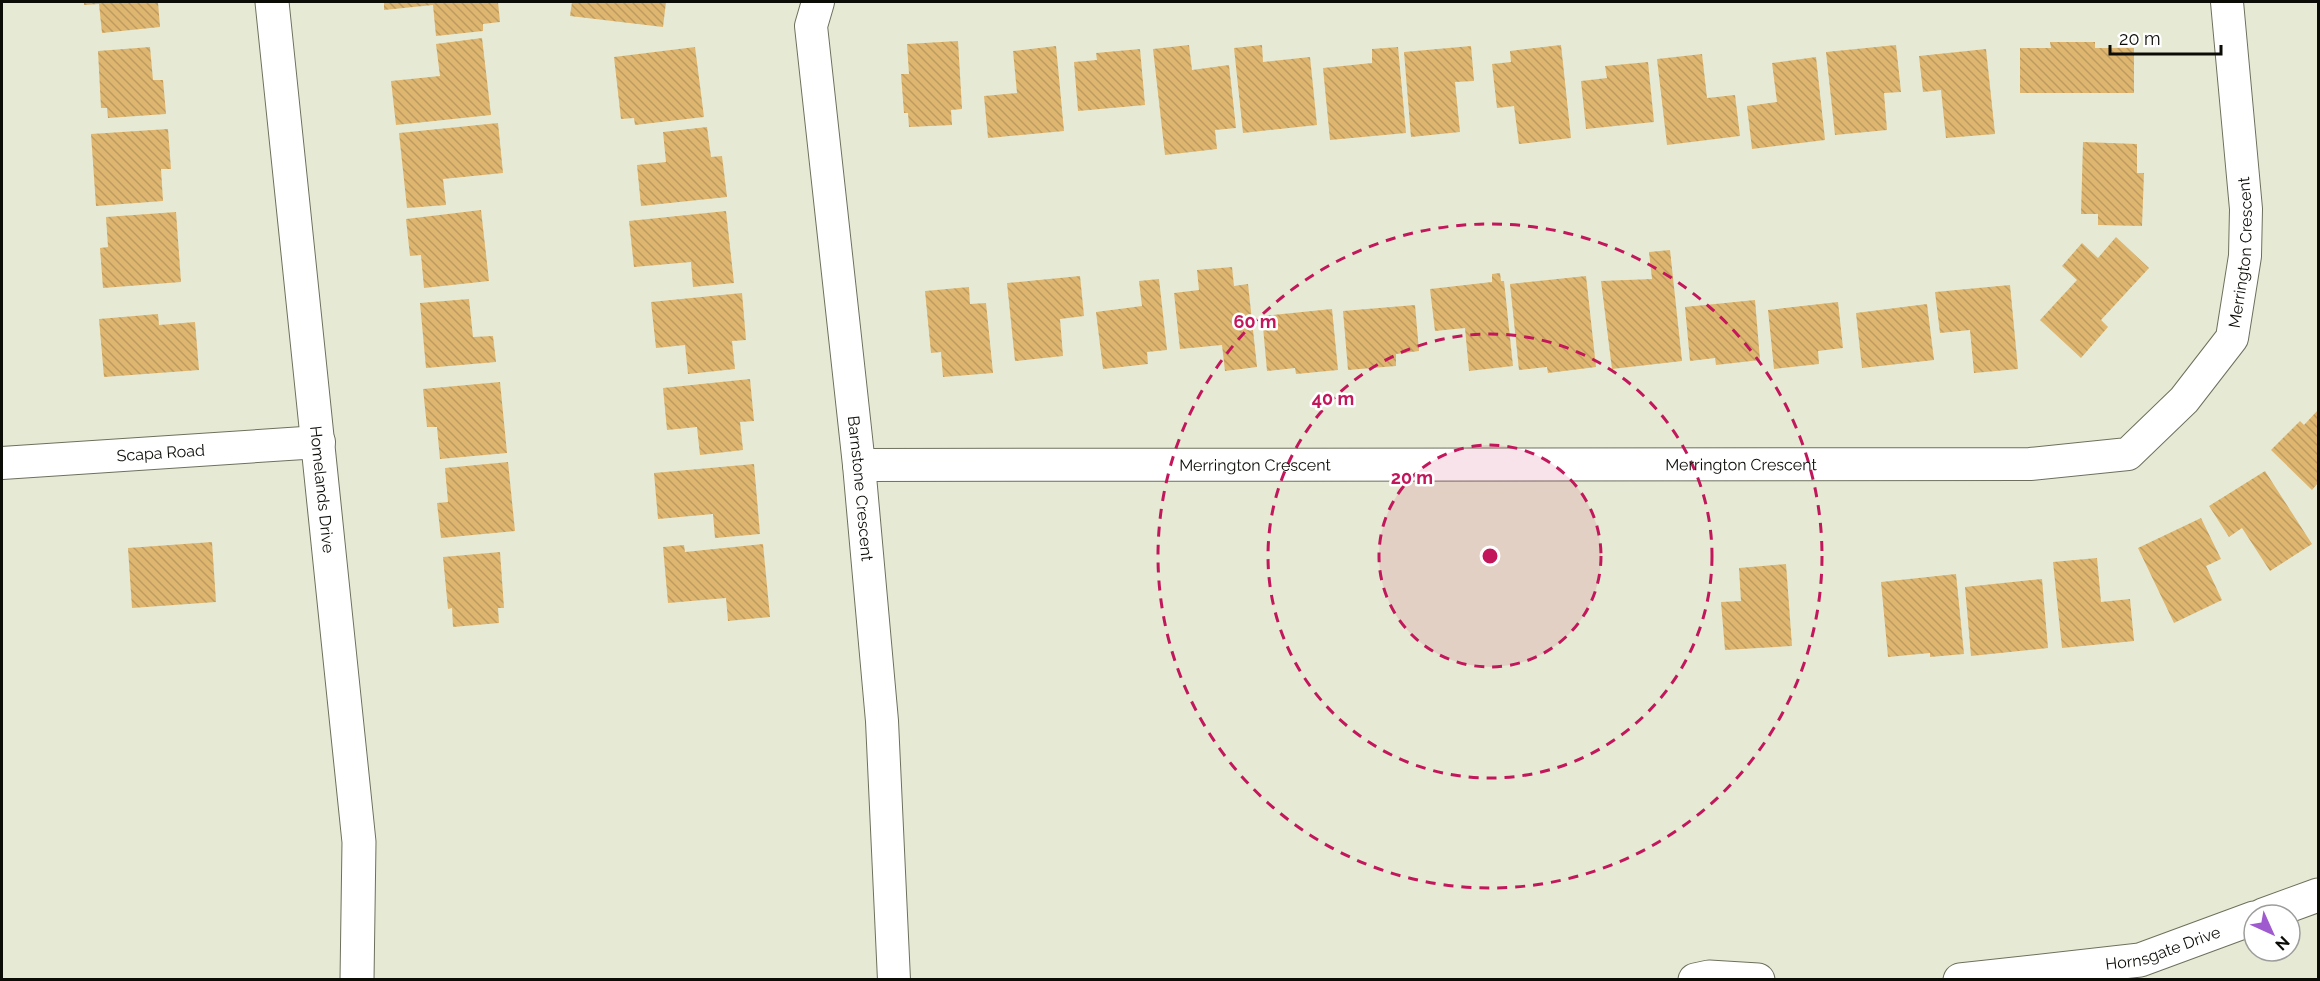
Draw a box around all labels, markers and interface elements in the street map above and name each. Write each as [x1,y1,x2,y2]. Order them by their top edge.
scale bar [2110,18,2221,56]
text: 20 m [2119,28,2161,49]
street label: Merrington Crescent [2225,175,2256,329]
text: 60 m [1233,311,1277,332]
text: 40 m [1312,388,1354,409]
street label: Barnstone Crescent [844,415,877,562]
street label: Homelands Drive [306,425,338,554]
street label: Scapa Road [116,441,205,465]
street label: Merrington Crescent [1665,455,1817,474]
street label: Merrington Crescent [1179,456,1331,475]
text: 20 m [1391,467,1433,488]
centre of rings [1480,546,1500,566]
north arrow [2242,903,2302,963]
street label: Hornsgate Drive [2104,922,2223,974]
text: N [2271,932,2293,954]

